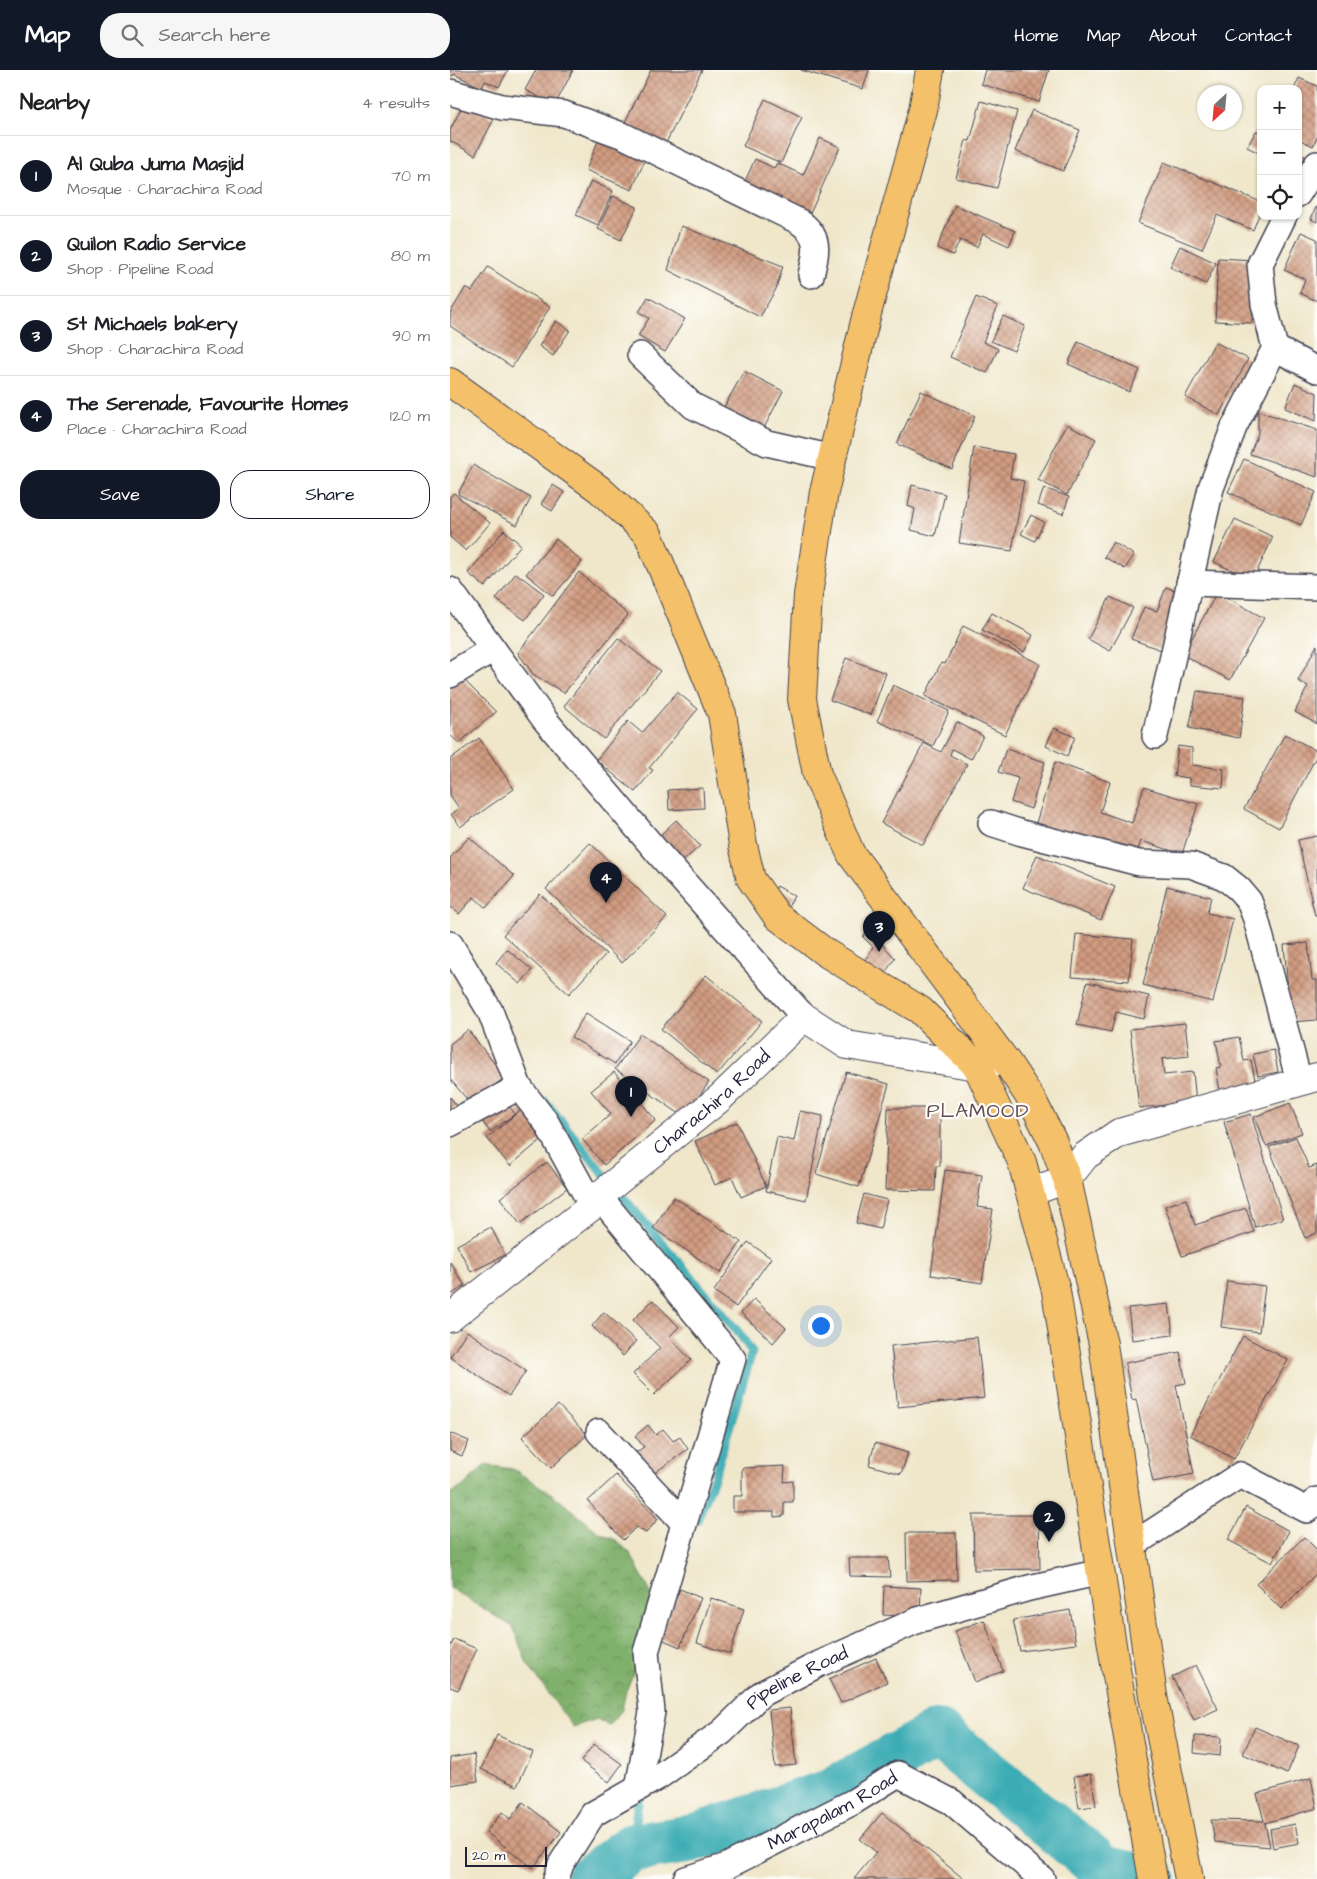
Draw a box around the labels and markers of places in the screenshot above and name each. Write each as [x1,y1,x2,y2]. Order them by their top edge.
pin: 4 [590,862,622,903]
pin: 3 [863,911,895,952]
pin: 1 [615,1076,647,1117]
pin: 2 [1033,1501,1065,1542]

